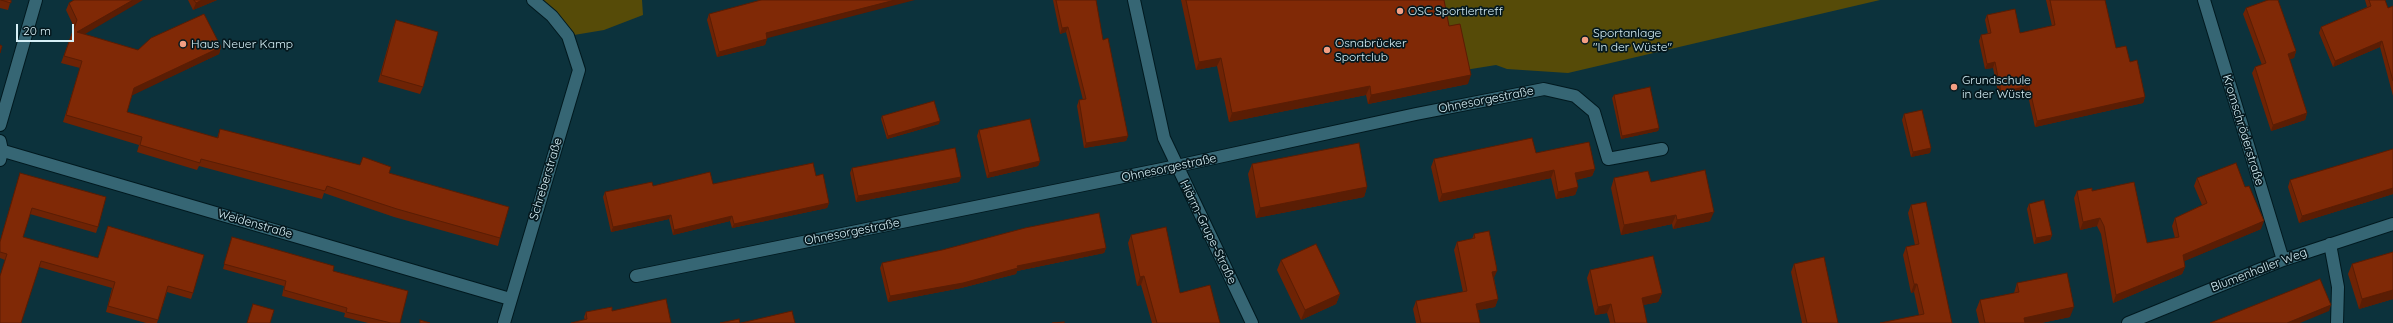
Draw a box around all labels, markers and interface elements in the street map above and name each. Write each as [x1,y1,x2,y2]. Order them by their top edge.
place label: OSC Sportlertreff [1408,4,1503,18]
marker: OSC Sportlertreff [1395,6,1405,16]
scale bar [18,16,76,42]
text: 20 m [23,23,51,38]
place label: Sportanlage "In der Wüste" [1593,26,1672,54]
marker: Sportanlage "In der Wüste" [1580,35,1590,45]
place label: Osnabrücker Sportclub [1335,36,1407,64]
place label: Haus Neuer Kamp [191,37,293,51]
marker: Haus Neuer Kamp [178,39,188,49]
marker: Osnabrücker Sportclub [1322,45,1332,55]
place label: Grundschule in der Wüste [1962,73,2031,101]
street label: Kromschröderstraße [2219,73,2267,187]
marker: Grundschule in der Wüste [1949,82,1959,92]
street label: Ohnesorgestraße [1437,84,1535,116]
street label: Schreberstraße [527,136,565,222]
street label: Ohnesorgestraße [1120,151,1218,185]
street label: Hiärm-Grupe-Straße [1177,178,1239,286]
street label: Weidenstraße [216,206,294,242]
street label: Ohnesorgestraße [803,216,901,248]
street label: Blumenhaller Weg [2209,245,2309,295]

